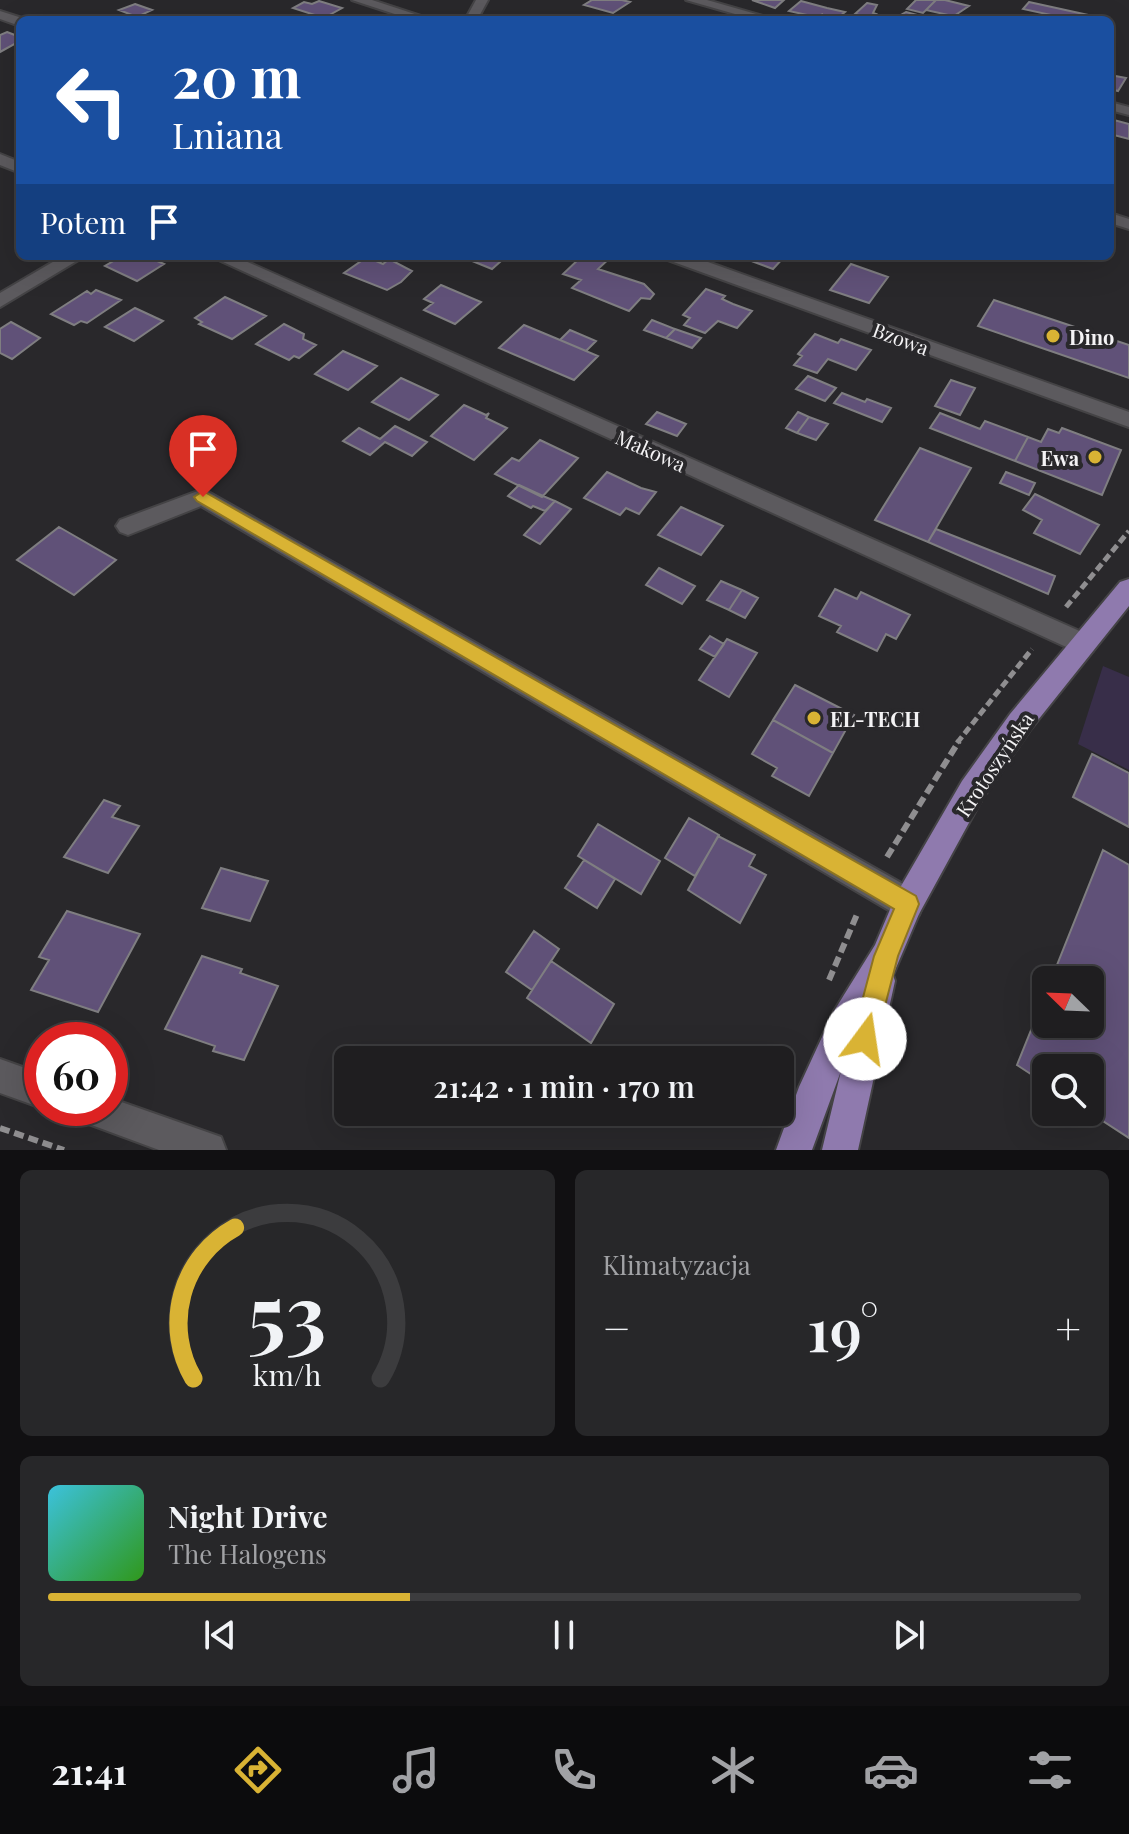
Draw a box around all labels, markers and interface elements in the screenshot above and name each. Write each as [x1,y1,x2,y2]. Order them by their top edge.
text: 20 m [172,38,301,113]
icon: left [40,48,144,152]
text: Lniana [172,110,283,158]
icon: arrive [142,200,186,244]
text: Potem [40,202,126,242]
street label: Bzowa [869,315,933,361]
place label: Dino [1069,323,1114,350]
marker: Dino [1044,327,1062,345]
pin [169,415,237,497]
street label: Makowa [612,423,690,477]
icon: arrive [181,427,225,471]
place label: Ewa [1041,444,1080,471]
marker: Ewa [1086,448,1104,466]
place label: EL-TECH [830,705,920,732]
street label: Krotoszyńska [949,706,1039,822]
marker: EL-TECH [805,709,823,727]
north arrow [1032,966,1104,1038]
map controls [1032,966,1104,1126]
position arrow [823,997,907,1081]
speed limit sign: 60 [24,1022,128,1126]
button: search [1032,1054,1104,1126]
text: 21:42 · 1 min · 170 m [433,1066,695,1106]
text: Klimatyzacja [603,1247,751,1282]
text: 53 [248,1255,327,1366]
text: 19° [807,1287,879,1367]
text: − [603,1297,631,1356]
text: + [1055,1297,1081,1356]
text: km/h [253,1355,322,1393]
text: Night Drive [168,1496,328,1536]
text: The Halogens [168,1536,327,1571]
icon: previous [198,1613,242,1657]
icon: pause [542,1613,586,1657]
icon: next [887,1613,931,1657]
icon: directions [230,1742,286,1798]
icon: music [388,1742,444,1798]
icon: phone [546,1742,602,1798]
icon: climate [705,1742,761,1798]
icon: car [863,1742,919,1798]
icon: filters [1022,1742,1078,1798]
text: 21:41 [51,1746,127,1794]

